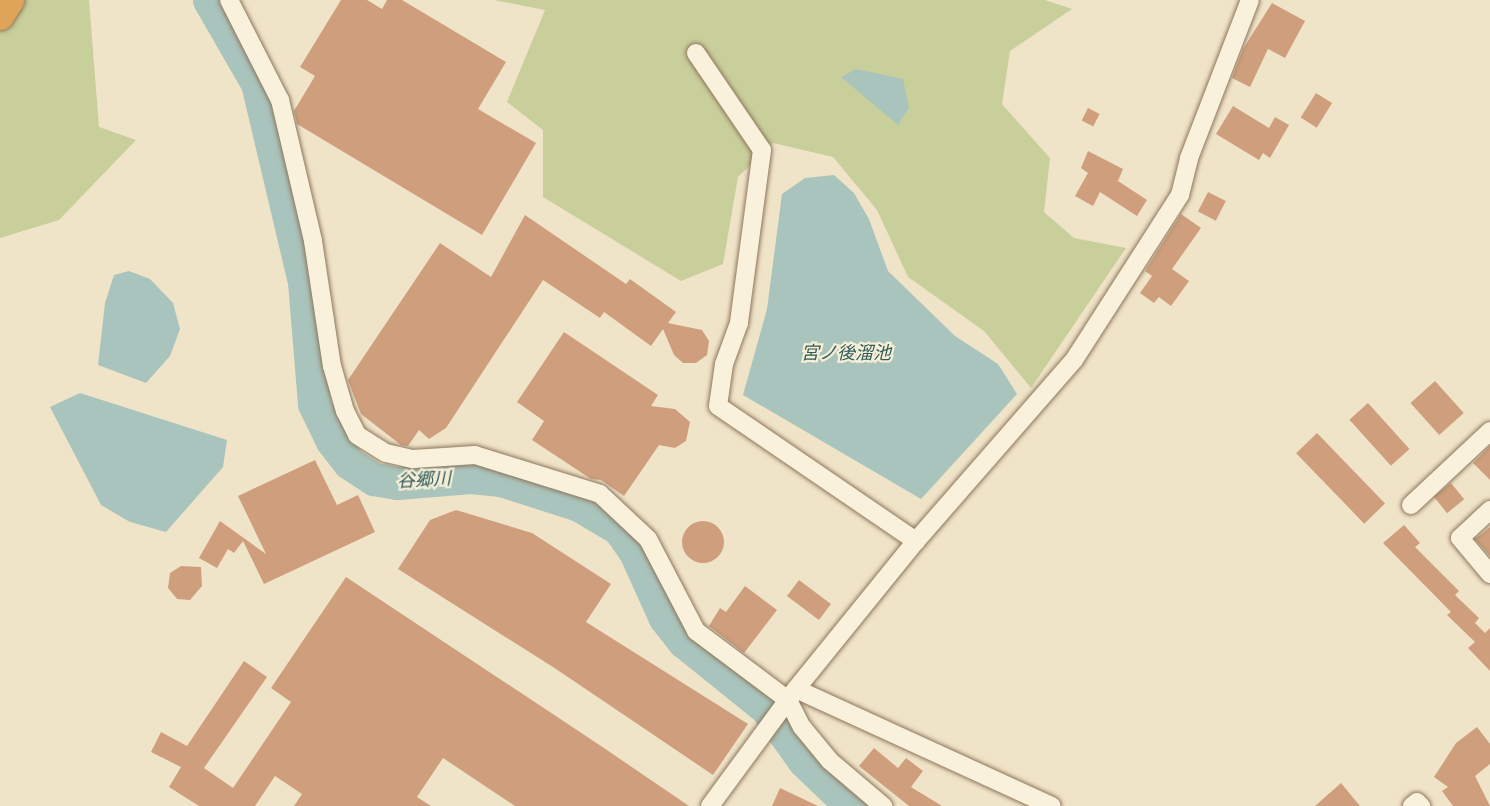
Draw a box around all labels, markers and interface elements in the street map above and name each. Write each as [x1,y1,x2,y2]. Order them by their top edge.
water label: 宮ノ後溜池 [801,342,891,364]
water label: 谷郷川 [396,468,452,492]

